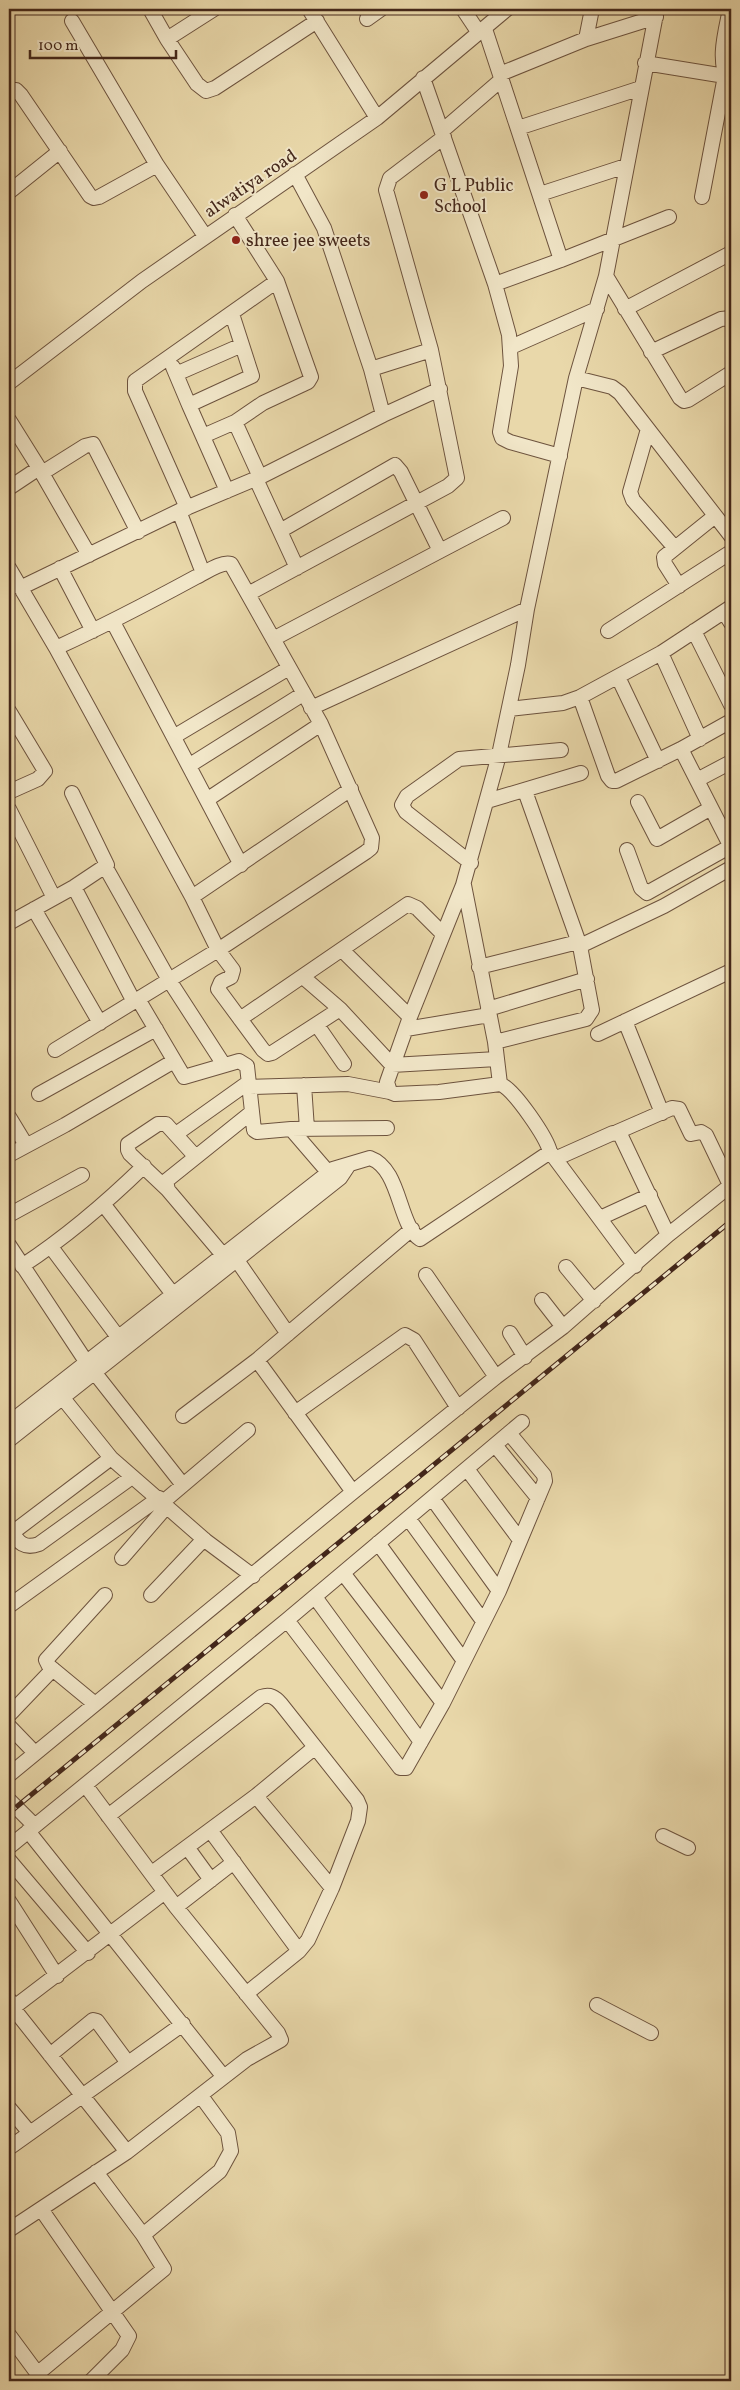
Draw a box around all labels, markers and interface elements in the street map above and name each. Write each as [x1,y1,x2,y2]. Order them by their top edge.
scale bar [30,28,176,60]
text: 100 m [38,36,78,57]
street label: alwatiya road [199,144,302,225]
place label: G L Public School [434,174,514,220]
marker: G L Public School [418,189,430,201]
place label: shree jee sweets [246,229,371,254]
marker: shree jee sweets [230,234,242,246]

